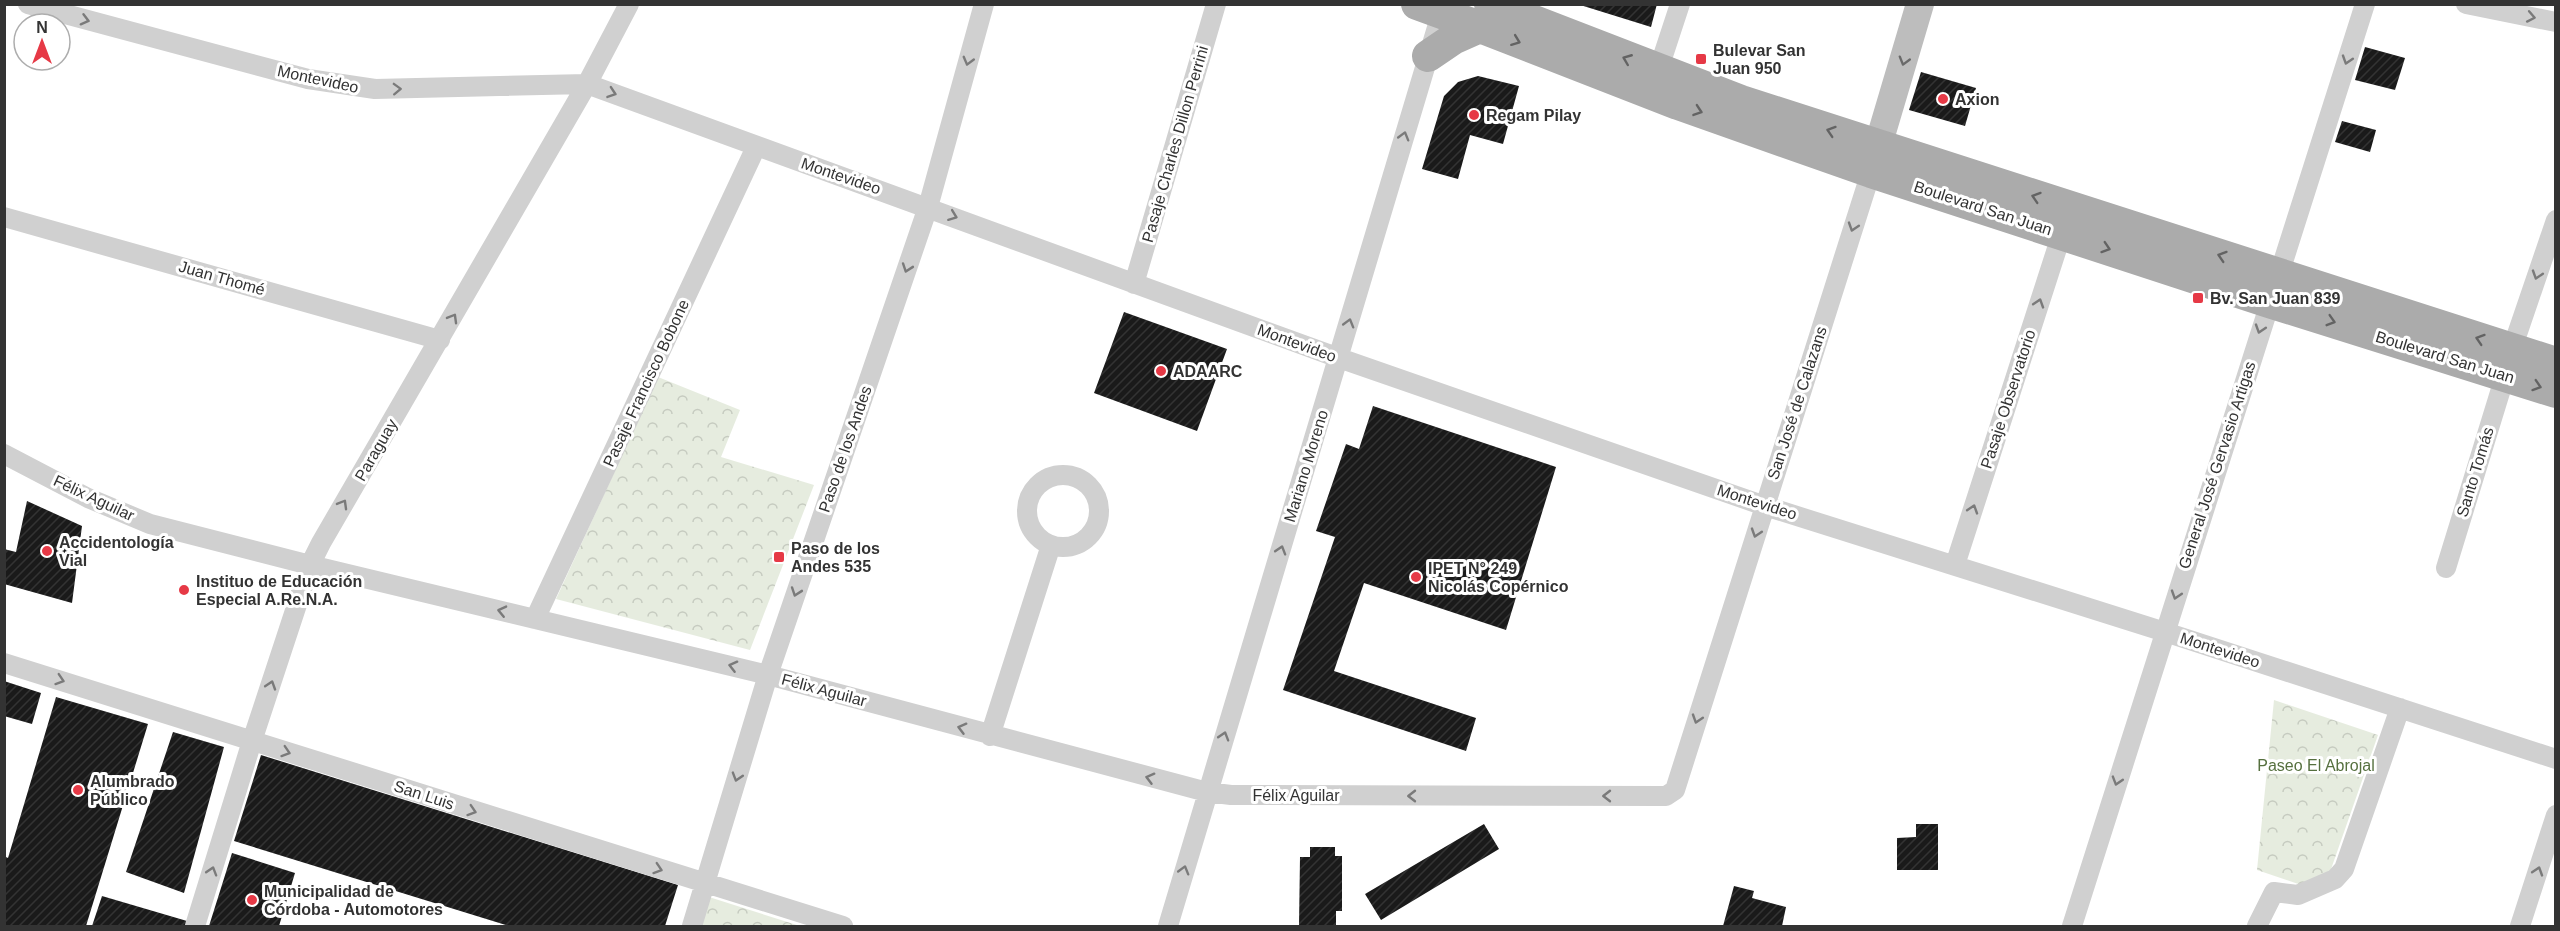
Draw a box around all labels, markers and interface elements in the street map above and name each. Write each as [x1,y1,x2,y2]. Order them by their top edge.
one-way arrow [2526,10,2536,23]
north arrow [12,12,72,72]
one-way arrow [80,12,90,25]
text: N [36,19,48,36]
one-way arrow [1510,34,1521,46]
place label: Bulevar San Juan 950 [1713,42,1805,77]
street label: Pasaje Charles Dillon Perrini [1139,44,1211,244]
marker: Bulevar San Juan 950 [1694,52,1708,66]
one-way arrow [1622,53,1633,66]
one-way arrow [2342,54,2354,65]
one-way arrow [963,55,975,66]
one-way arrow [1899,55,1911,66]
street label: Montevideo [276,62,360,96]
one-way arrow [393,82,402,95]
one-way arrow [606,85,617,98]
place label: Axion [1955,91,1999,108]
marker: Axion [1936,92,1950,106]
one-way arrow [1692,104,1703,117]
place label: Regam Pilay [1486,107,1581,124]
marker: Regam Pilay [1467,108,1481,122]
one-way arrow [1826,126,1837,138]
one-way arrow [1397,131,1409,142]
street label: Montevideo [799,154,883,198]
street label: Boulevard San Juan [1912,178,2054,238]
one-way arrow [2031,192,2042,204]
one-way arrow [947,209,958,222]
one-way arrow [1848,221,1860,232]
one-way arrow [2100,241,2111,253]
one-way arrow [2217,250,2228,263]
street label: Juan Thomé [177,258,267,298]
one-way arrow [902,262,915,273]
one-way arrow [2532,269,2544,280]
place label: Bv. San Juan 839 [2210,290,2341,307]
marker: Bv. San Juan 839 [2191,291,2205,305]
street label: Pasaje Francisco Bobone [600,297,692,469]
one-way arrow [2032,298,2044,309]
one-way arrow [445,314,457,324]
one-way arrow [2325,314,2336,326]
one-way arrow [1342,318,1355,328]
street label: Montevideo [1255,321,1339,365]
one-way arrow [2255,323,2267,334]
street label: San José de Calazans [1764,324,1830,482]
street label: Pasaje Observatorio [1978,327,2039,471]
street label: Boulevard San Juan [2374,328,2516,386]
one-way arrow [2475,334,2486,346]
street label: General José Gervasio Artigas [2175,359,2259,571]
place label: ADAARC [1173,363,1243,380]
marker: ADAARC [1154,364,1168,378]
one-way arrow [2531,379,2542,391]
street label: Paso de los Andes [815,384,875,514]
street label: Mariano Moreno [1281,408,1331,524]
street label: Paraguay [352,416,400,484]
street label: Santo Tomás [2453,425,2497,519]
street label: Félix Aguilar [51,472,138,524]
street label: Montevideo [1715,481,1799,523]
one-way arrow [336,500,348,510]
one-way arrow [1965,504,1978,515]
one-way arrow [1751,527,1763,538]
place label: Accidentología Vial [59,534,174,569]
place label: Paso de los Andes 535 [791,540,880,575]
marker: Accidentología Vial [40,544,54,558]
one-way arrow [1274,545,1286,556]
marker: Paso de los Andes 535 [772,550,786,564]
place label: IPET N° 249 Nicolás Copérnico [1428,560,1569,595]
marker: IPET N° 249 Nicolás Copérnico [1409,570,1423,584]
place label: Instituo de Educación Especial A.Re.N.A. [196,573,362,608]
marker: Instituo de Educación Especial A.Re.N.A. [177,583,191,597]
one-way arrow [791,586,804,596]
one-way arrow [2171,589,2183,600]
one-way arrow [498,606,508,619]
street label: Montevideo [2178,629,2262,671]
one-way arrow [728,661,738,674]
street label: Félix Aguilar [780,671,869,710]
one-way arrow [54,673,65,685]
one-way arrow [263,680,276,691]
one-way arrow [1692,713,1704,724]
one-way arrow [957,723,967,736]
one-way arrow [1217,731,1229,742]
one-way arrow [280,744,291,757]
park label: Paseo El Abrojal [2257,757,2375,774]
one-way arrow [732,771,744,782]
one-way arrow [1145,772,1155,785]
place label: Alumbrado Público [90,773,175,808]
one-way arrow [2112,775,2125,786]
street label: San Luis [392,777,456,813]
marker: Alumbrado Público [71,783,85,797]
street label: Félix Aguilar [1252,787,1340,804]
one-way arrow [1408,789,1417,802]
one-way arrow [1603,790,1612,802]
one-way arrow [466,803,477,816]
one-way arrow [652,862,663,875]
one-way arrow [1177,865,1189,876]
one-way arrow [205,866,217,877]
one-way arrow [2530,866,2543,877]
place label: Municipalidad de Córdoba - Automotores [264,883,443,918]
marker: Municipalidad de Córdoba - Automotores [245,893,259,907]

